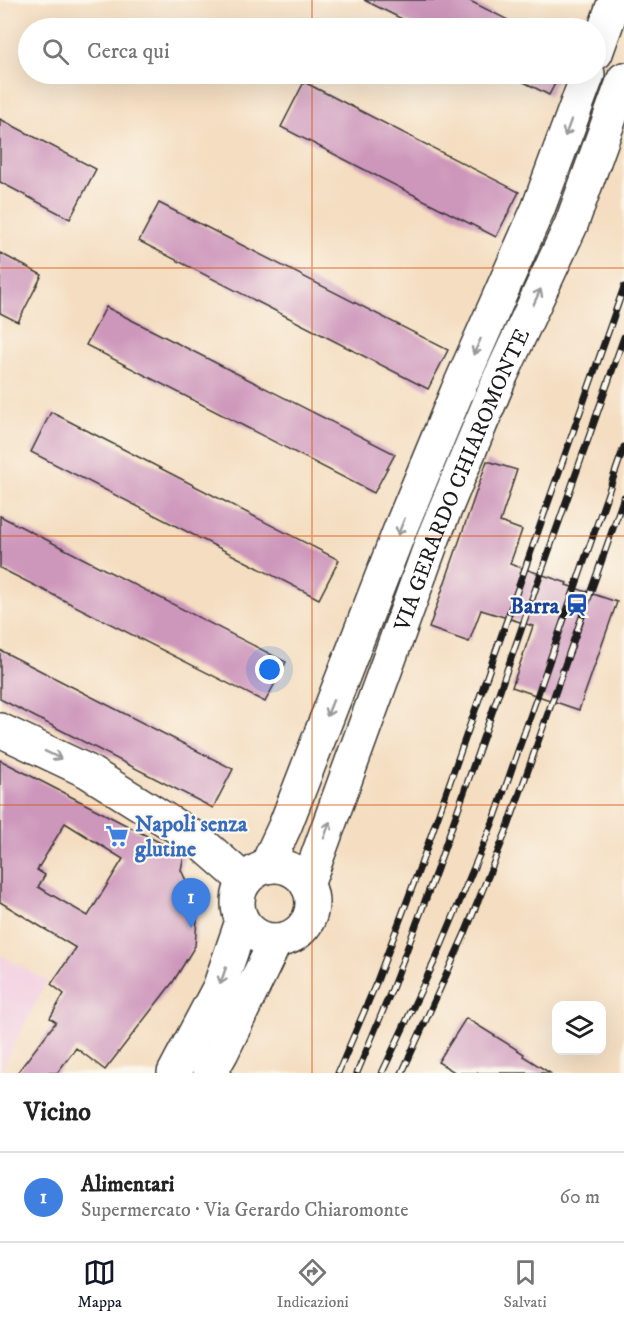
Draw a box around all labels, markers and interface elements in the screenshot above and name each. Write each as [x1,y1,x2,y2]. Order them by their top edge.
search box [18,18,606,84]
icon: search [39,35,72,68]
text: Cerca qui [87,38,170,65]
one-way arrow [562,119,573,137]
one-way arrow [532,289,544,307]
street label: VIA GERARDO CHIAROMONTE [388,324,536,636]
one-way arrow [471,338,482,356]
one-way arrow [395,517,406,535]
station icon: Barra [564,592,590,618]
place label: Barra [510,593,560,620]
your location [255,655,284,684]
one-way arrow [324,699,335,717]
one-way arrow [43,750,61,762]
place label: Napoli senza glutine [134,811,248,863]
one-way arrow [322,821,333,840]
supermarket icon: Napoli senza glutine [104,823,130,849]
pin: 1 [172,878,210,928]
one-way arrow [217,967,228,985]
map controls [552,1001,606,1055]
button: layers [552,1001,606,1055]
text: Vicino [24,1096,91,1129]
text: Alimentari [81,1171,174,1198]
text: 1 [40,1185,47,1210]
text: 60 m [560,1185,600,1210]
text: Supermercato · Via Gerardo Chiaromonte [81,1198,409,1223]
tab: Mappa [77,1256,122,1312]
tab: Indicazioni [277,1256,349,1312]
tab: Salvati [504,1256,547,1312]

